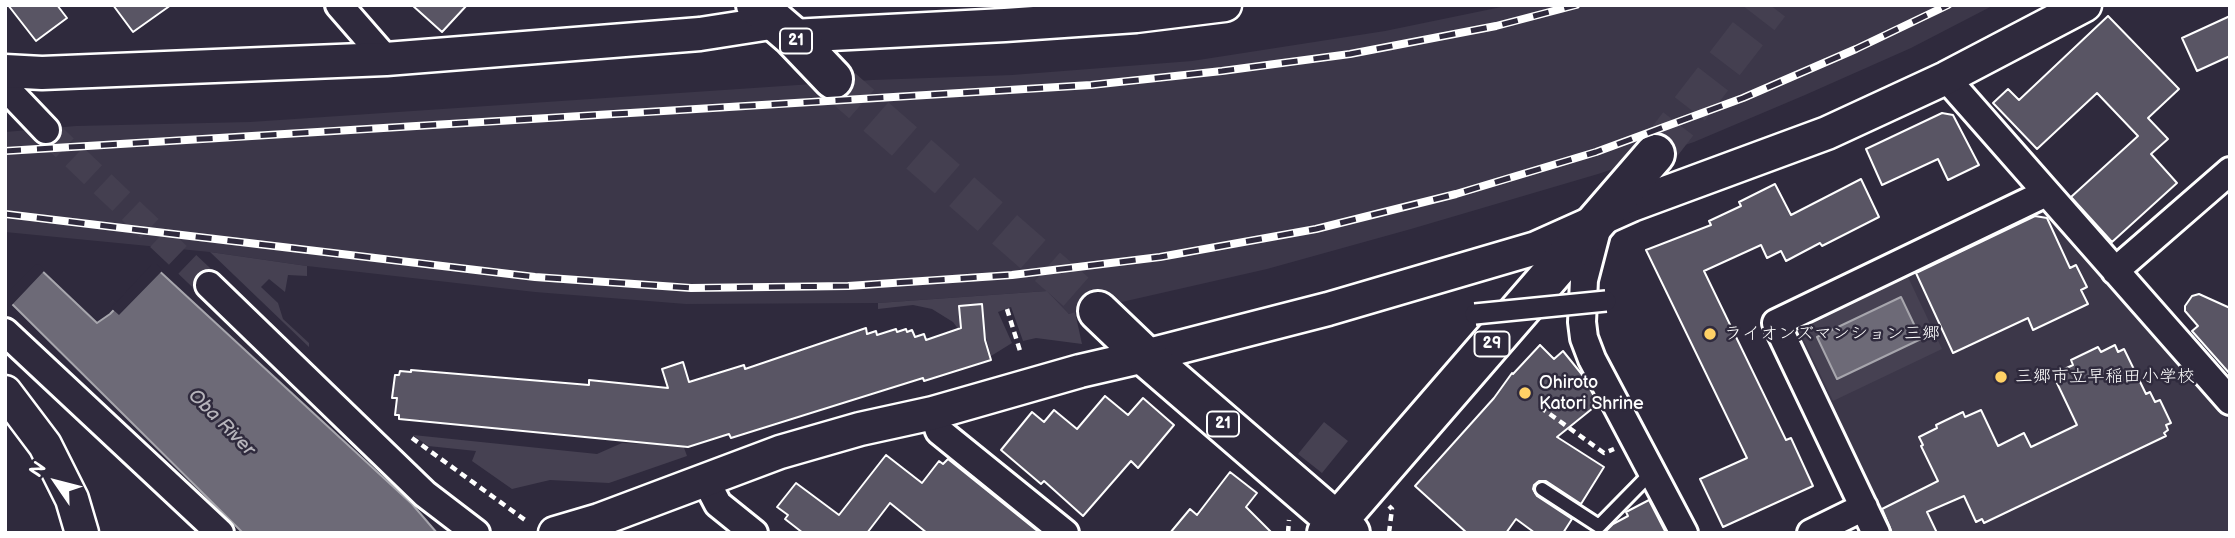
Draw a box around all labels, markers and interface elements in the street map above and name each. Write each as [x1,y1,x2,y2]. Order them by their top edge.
road number: 21 [780,28,812,54]
place label: ライオンズマンション三郷 [1724,323,1940,345]
marker: ライオンズマンション三郷 [1702,326,1718,342]
road number: 29 [1474,332,1510,356]
place label: 三郷市立早稲田小学校 [2015,366,2195,388]
marker: 三郷市立早稲田小学校 [1993,369,2009,385]
place label: Ohiroto Katori Shrine [1539,372,1644,414]
water label: Oba River [183,385,259,461]
marker: Ohiroto Katori Shrine [1517,385,1533,401]
road number: 21 [1207,412,1239,436]
north arrow [21,447,91,517]
text: N [25,457,52,482]

